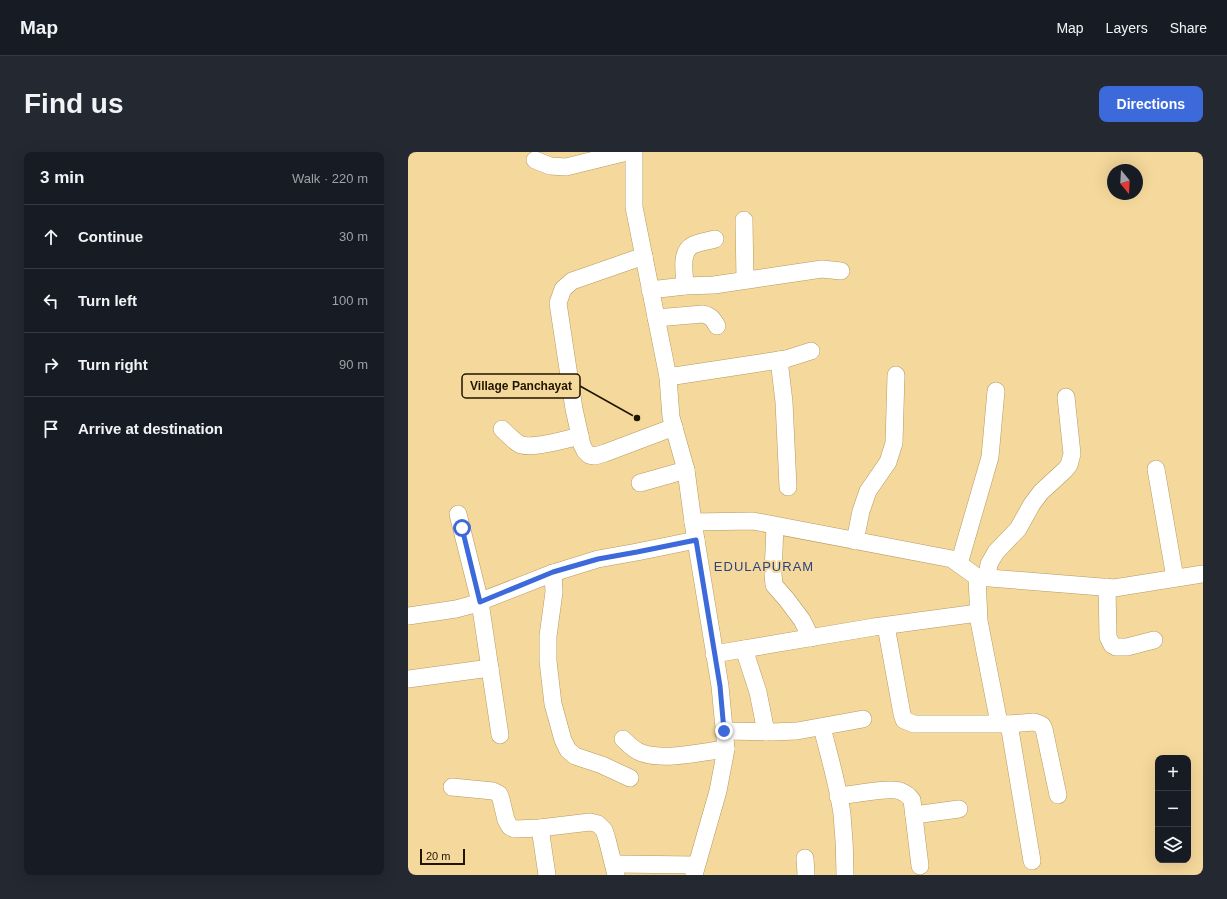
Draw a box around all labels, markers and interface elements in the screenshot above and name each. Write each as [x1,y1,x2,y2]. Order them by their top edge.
text: Map [20,17,58,38]
text: Map [1056,20,1084,36]
text: Layers [1106,20,1148,36]
text: Share [1170,20,1207,36]
button: Directions [1099,86,1203,122]
text: Find us [24,88,124,119]
north arrow [1107,164,1143,200]
text: 3 min [40,168,84,187]
text: Walk · 220 m [292,171,368,186]
icon: ahead [40,226,62,248]
text: Continue [78,228,143,245]
text: 30 m [339,229,368,244]
icon: left [40,290,62,312]
text: Turn left [78,292,137,309]
text: 100 m [332,293,368,308]
icon: right [40,354,62,376]
text: Turn right [78,356,148,373]
text: 90 m [339,357,368,372]
callout: Village Panchayat [462,374,580,398]
text: Village Panchayat [470,379,572,393]
icon: arrive [40,418,62,440]
text: Arrive at destination [78,420,223,437]
route start [453,519,471,537]
district label: EDULAPURAM [714,559,814,574]
route end [715,722,733,740]
map controls [1155,755,1191,863]
button: + [1155,755,1191,791]
button: − [1155,791,1191,827]
button: layers [1155,827,1191,863]
scale bar [420,847,465,866]
text: 20 m [426,850,450,862]

